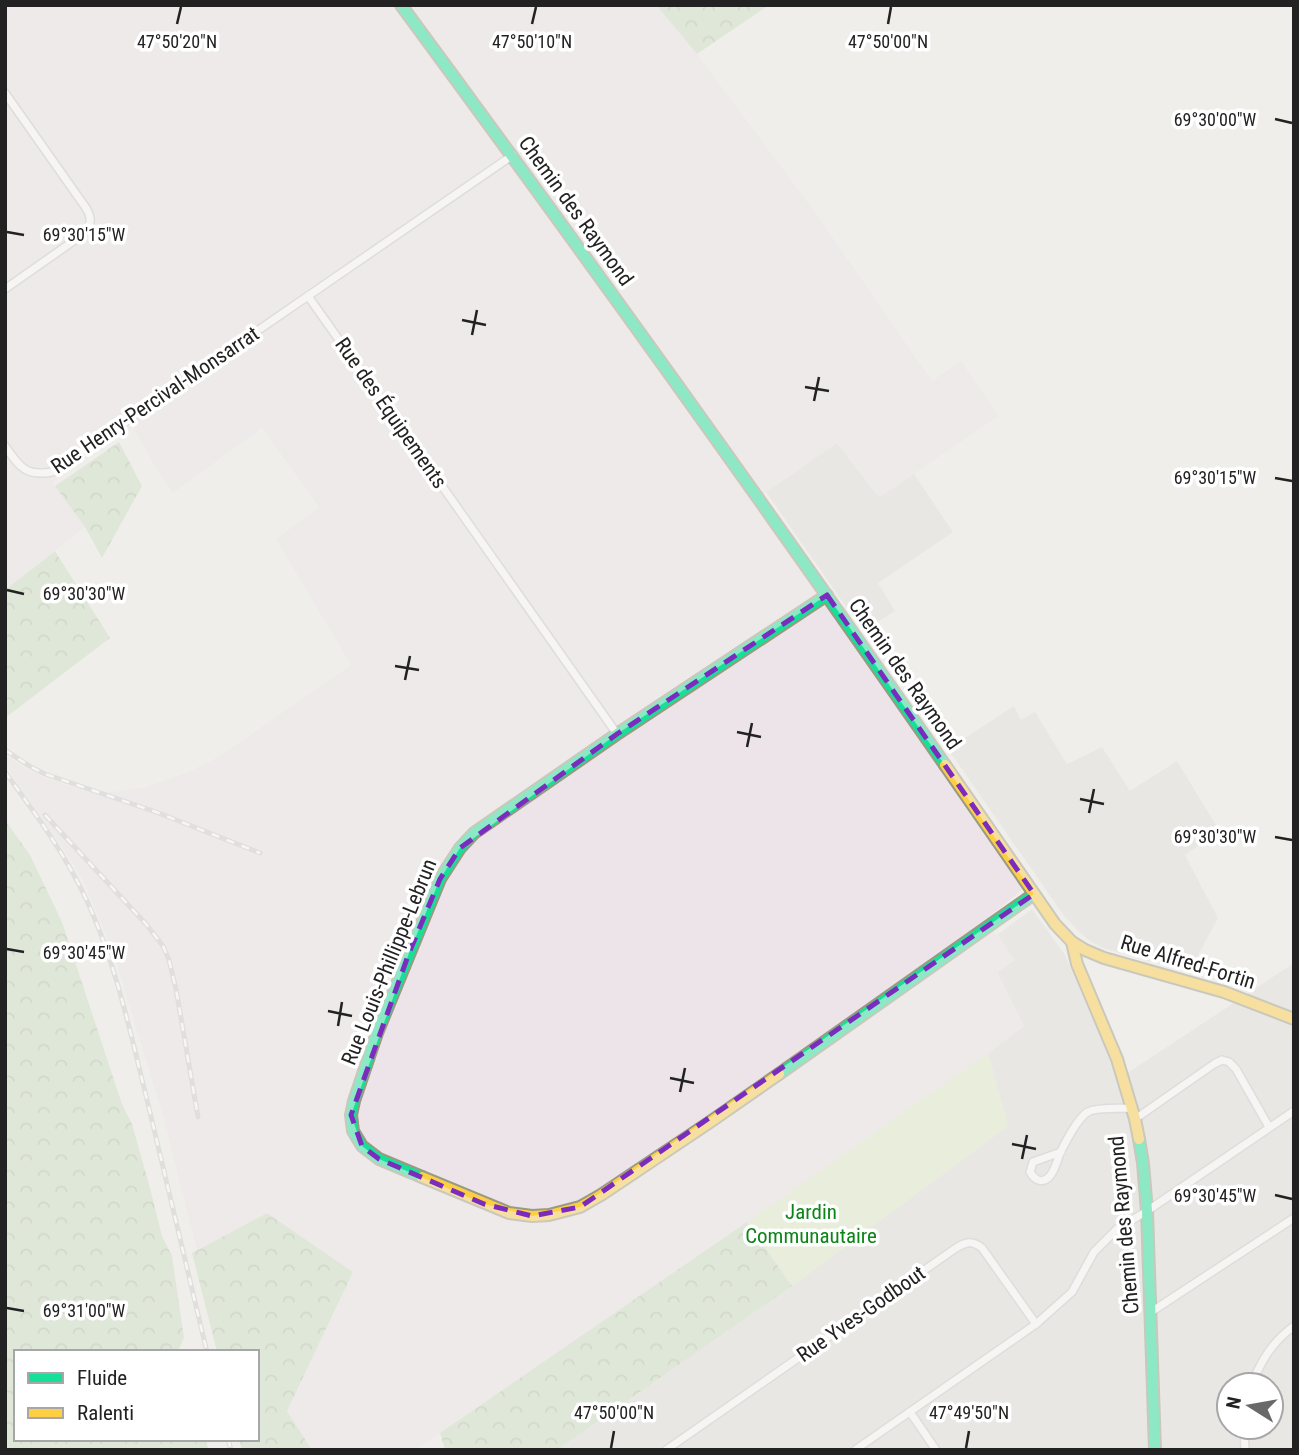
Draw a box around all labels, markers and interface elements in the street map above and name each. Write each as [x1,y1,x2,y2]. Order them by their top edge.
text: 47°50'20"N [137,31,217,52]
text: 47°50'10"N [492,31,572,52]
text: 47°50'00"N [848,31,928,52]
text: 69°30'00"W [1174,109,1257,130]
street label: Chemin des Raymond [514,132,638,290]
text: 69°30'15"W [43,224,126,245]
street label: Rue Henry-Percival-Monsarrat [47,321,263,479]
street label: Rue des Équipements [330,333,452,493]
text: 69°30'15"W [1174,467,1257,488]
text: 69°30'30"W [43,583,126,604]
street label: Chemin des Raymond [844,594,966,754]
text: 69°30'30"W [1174,826,1257,847]
street label: Rue Louis-Phillippe-Lebrun [337,856,441,1068]
street label: Rue Alfred-Fortin [1118,930,1258,994]
text: 69°30'45"W [43,942,126,963]
street label: Chemin des Raymond [1104,1135,1144,1315]
text: 69°30'45"W [1174,1185,1257,1206]
park label: Jardin Communautaire [745,1200,877,1248]
street label: Rue Yves-Godbout [792,1261,930,1367]
text: 69°31'00"W [43,1300,126,1321]
legend [14,1350,259,1441]
text: Fluide [77,1366,127,1390]
north arrow [1215,1371,1285,1441]
text: N [1221,1395,1246,1411]
text: Ralenti [77,1401,134,1425]
text: 47°50'00"N [574,1402,654,1423]
text: 47°49'50"N [929,1402,1009,1423]

